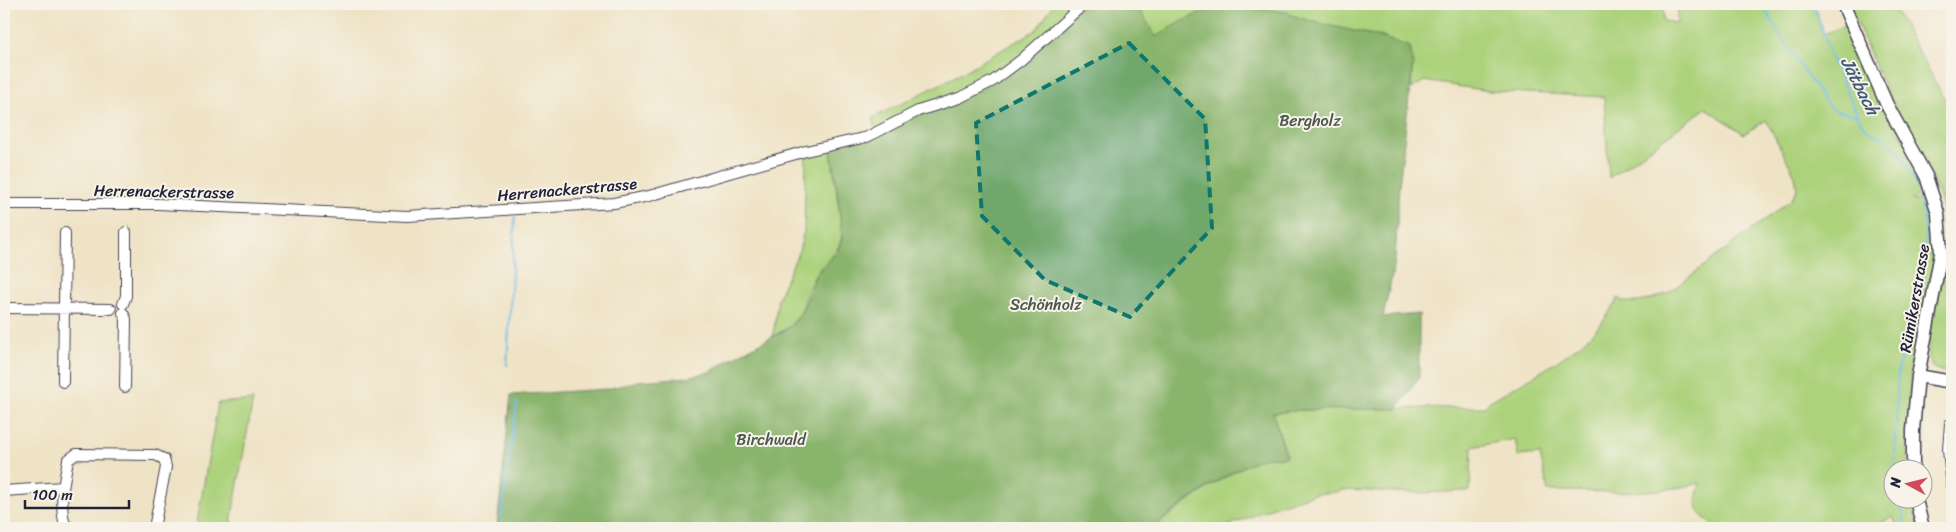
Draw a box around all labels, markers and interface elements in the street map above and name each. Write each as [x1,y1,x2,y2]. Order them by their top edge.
water label: Jätbach [1832,51,1889,122]
park label: Bergholz [1279,106,1341,135]
street label: Herrenackerstrasse [496,169,638,210]
street label: Herrenackerstrasse [94,176,235,207]
street label: Rümikerstrasse [1891,241,1938,355]
park label: Schönholz [1010,290,1082,319]
park label: Birchwald [736,425,807,454]
north arrow [1884,460,1934,510]
text: N [1882,476,1909,490]
scale bar [25,477,129,509]
text: 100 m [32,482,73,508]

